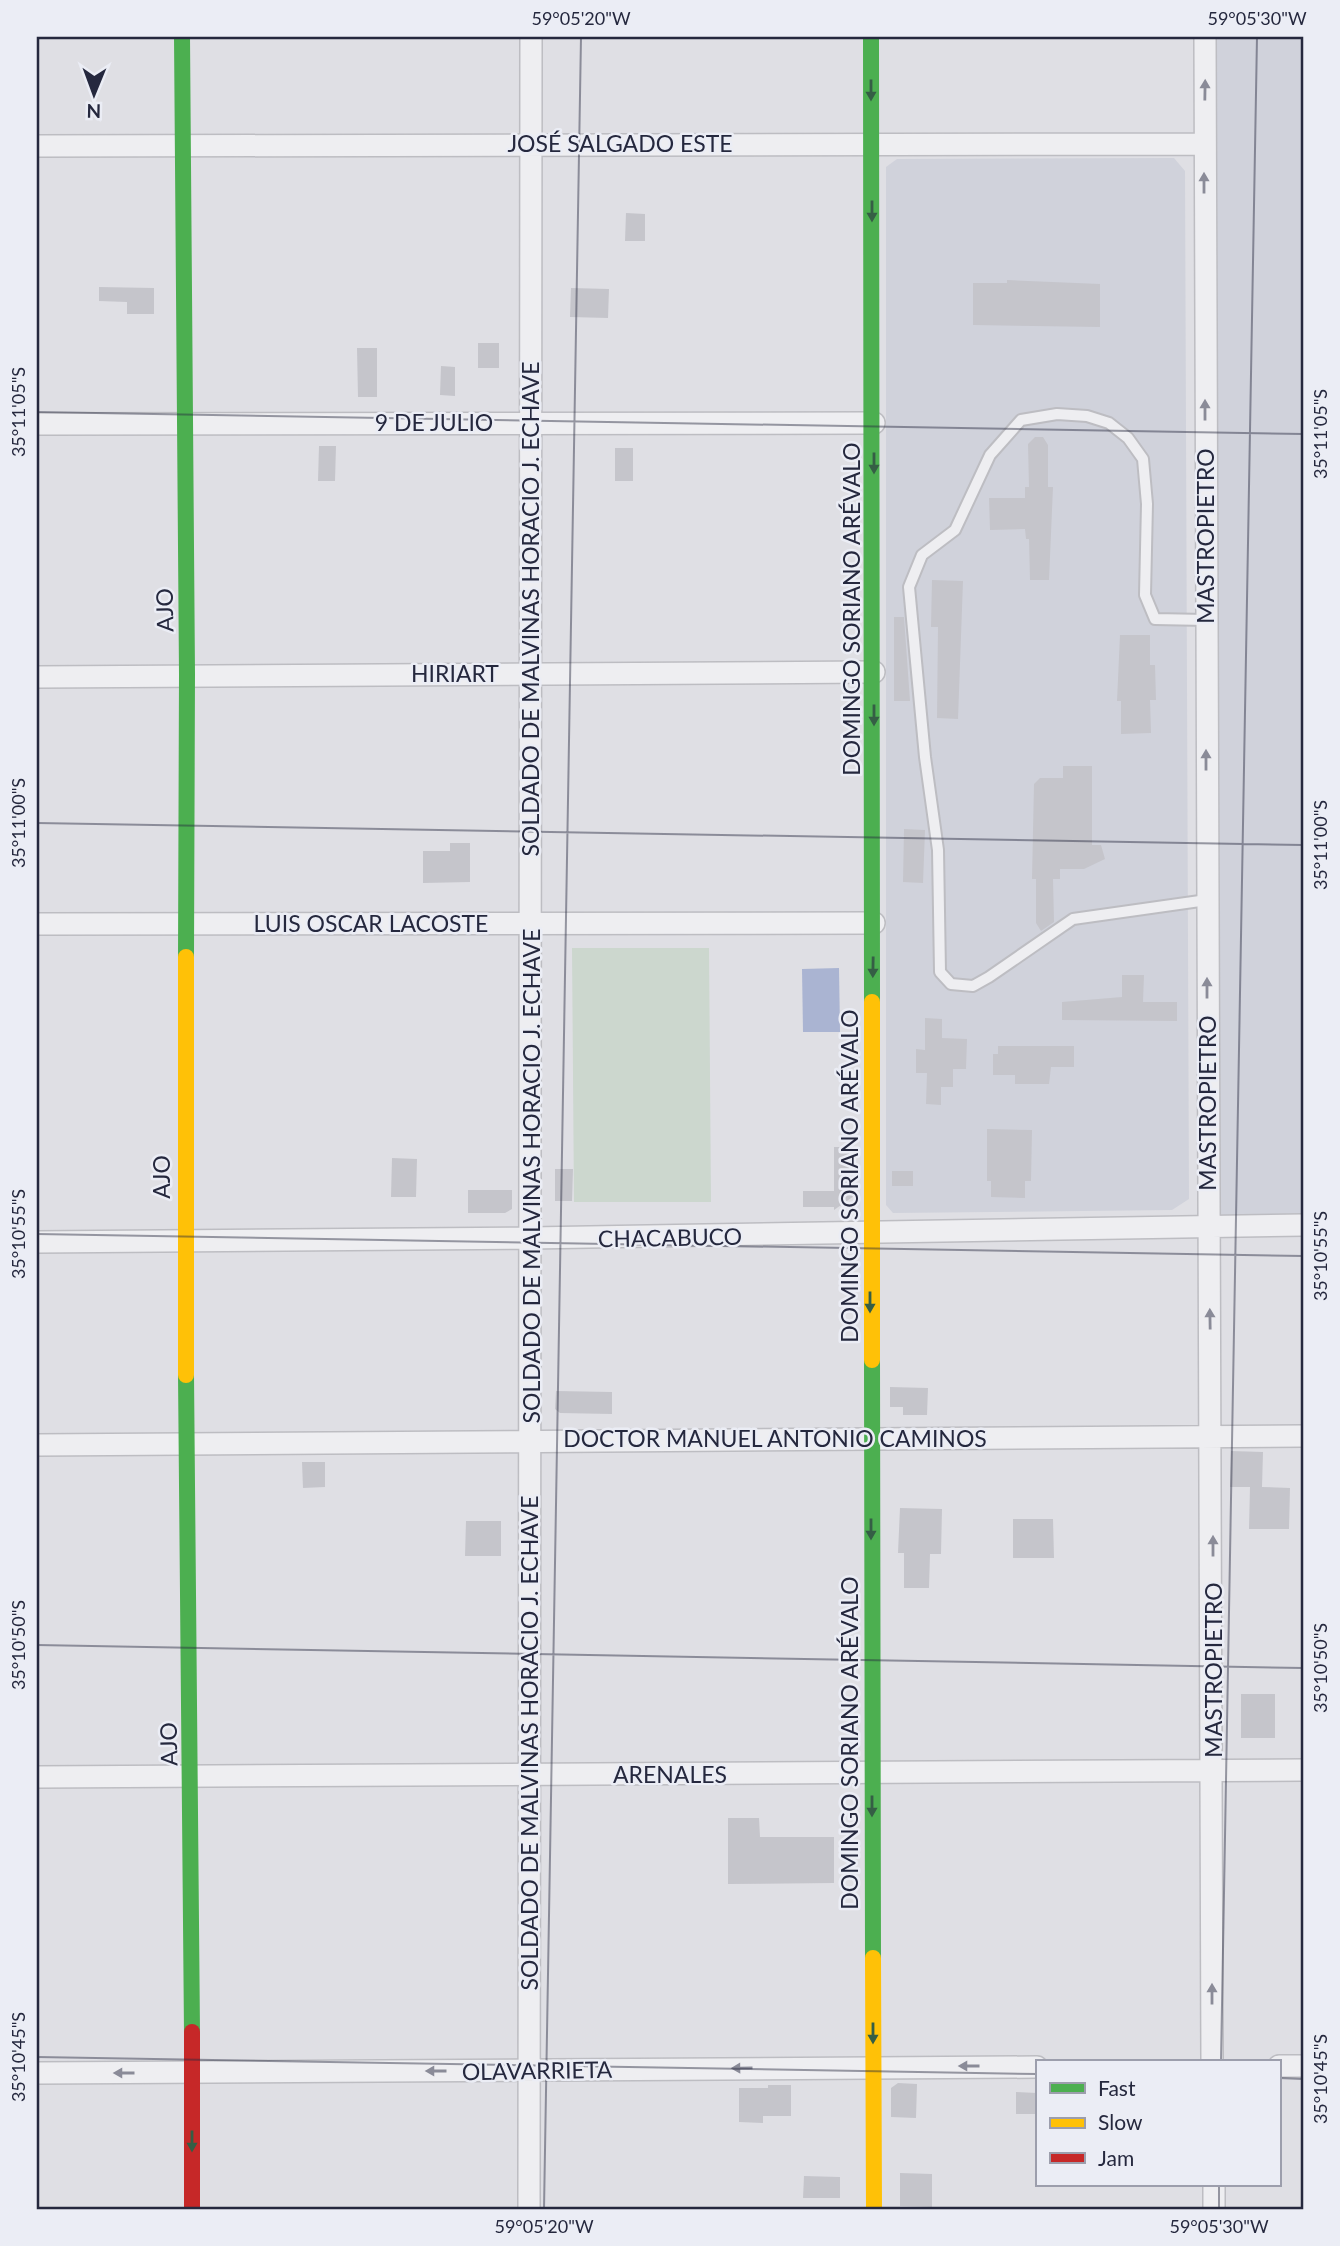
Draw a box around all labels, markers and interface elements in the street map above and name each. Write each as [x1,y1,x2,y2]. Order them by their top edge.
text: 59°05'20"W [531,7,631,29]
text: 59°05'30"W [1207,7,1307,29]
north arrow [60,60,130,130]
one-way arrow [865,79,877,101]
one-way arrow [1199,79,1211,101]
text: N [86,100,101,123]
street label: JOSÉ SALGADO ESTE [507,129,733,157]
one-way arrow [1198,171,1210,193]
one-way arrow [866,200,878,222]
street label: SOLDADO DE MALVINAS HORACIO J. ECHAVE [516,362,544,856]
text: 35°11'05"S [7,367,29,457]
text: 35°11'05"S [1309,389,1331,479]
one-way arrow [1199,399,1211,421]
street label: 9 DE JULIO [375,408,493,436]
street label: DOMINGO SORIANO ARÉVALO [837,442,865,776]
street label: MASTROPIETRO [1191,448,1219,624]
one-way arrow [868,452,880,474]
street label: AJO [150,588,178,632]
street label: HIRIART [411,659,499,687]
one-way arrow [868,704,880,726]
one-way arrow [1200,749,1212,771]
text: 35°11'00"S [7,778,29,868]
text: 35°11'00"S [1309,800,1331,890]
street label: LUIS OSCAR LACOSTE [254,909,488,937]
street label: SOLDADO DE MALVINAS HORACIO J. ECHAVE [517,929,545,1423]
one-way arrow [868,956,879,978]
one-way arrow [1201,976,1213,998]
street label: DOMINGO SORIANO ARÉVALO [835,1009,863,1343]
street label: MASTROPIETRO [1193,1015,1221,1191]
street label: AJO [147,1155,175,1199]
text: 35°10'55"S [7,1189,29,1279]
text: 35°10'55"S [1309,1211,1331,1301]
street label: CHACABUCO [598,1222,742,1252]
one-way arrow [864,1291,876,1313]
one-way arrow [1204,1307,1215,1329]
street label: DOCTOR MANUEL ANTONIO CAMINOS [563,1424,987,1452]
street label: SOLDADO DE MALVINAS HORACIO J. ECHAVE [515,1496,543,1990]
one-way arrow [865,1519,876,1541]
one-way arrow [1207,1535,1219,1557]
street label: DOMINGO SORIANO ARÉVALO [835,1576,863,1910]
street label: MASTROPIETRO [1199,1582,1227,1758]
text: 35°10'50"S [7,1600,29,1690]
text: 35°10'50"S [1309,1623,1331,1713]
street label: AJO [154,1722,182,1766]
street label: ARENALES [613,1760,727,1788]
one-way arrow [866,1795,878,1817]
one-way arrow [1206,1983,1218,2005]
text: 35°10'45"S [7,2012,29,2102]
one-way arrow [867,2023,879,2045]
text: 35°10'45"S [1309,2034,1331,2124]
street label: OLAVARRIETA [461,2055,613,2085]
legend [1036,2060,1280,2186]
one-way arrow [958,2061,980,2072]
one-way arrow [730,2062,752,2074]
one-way arrow [425,2065,447,2077]
one-way arrow [113,2067,135,2079]
text: Fast [1098,2075,1136,2100]
text: Slow [1098,2109,1143,2134]
one-way arrow [186,2130,198,2152]
text: Jam [1098,2145,1134,2170]
text: 59°05'20"W [494,2215,594,2237]
text: 59°05'30"W [1169,2215,1269,2237]

